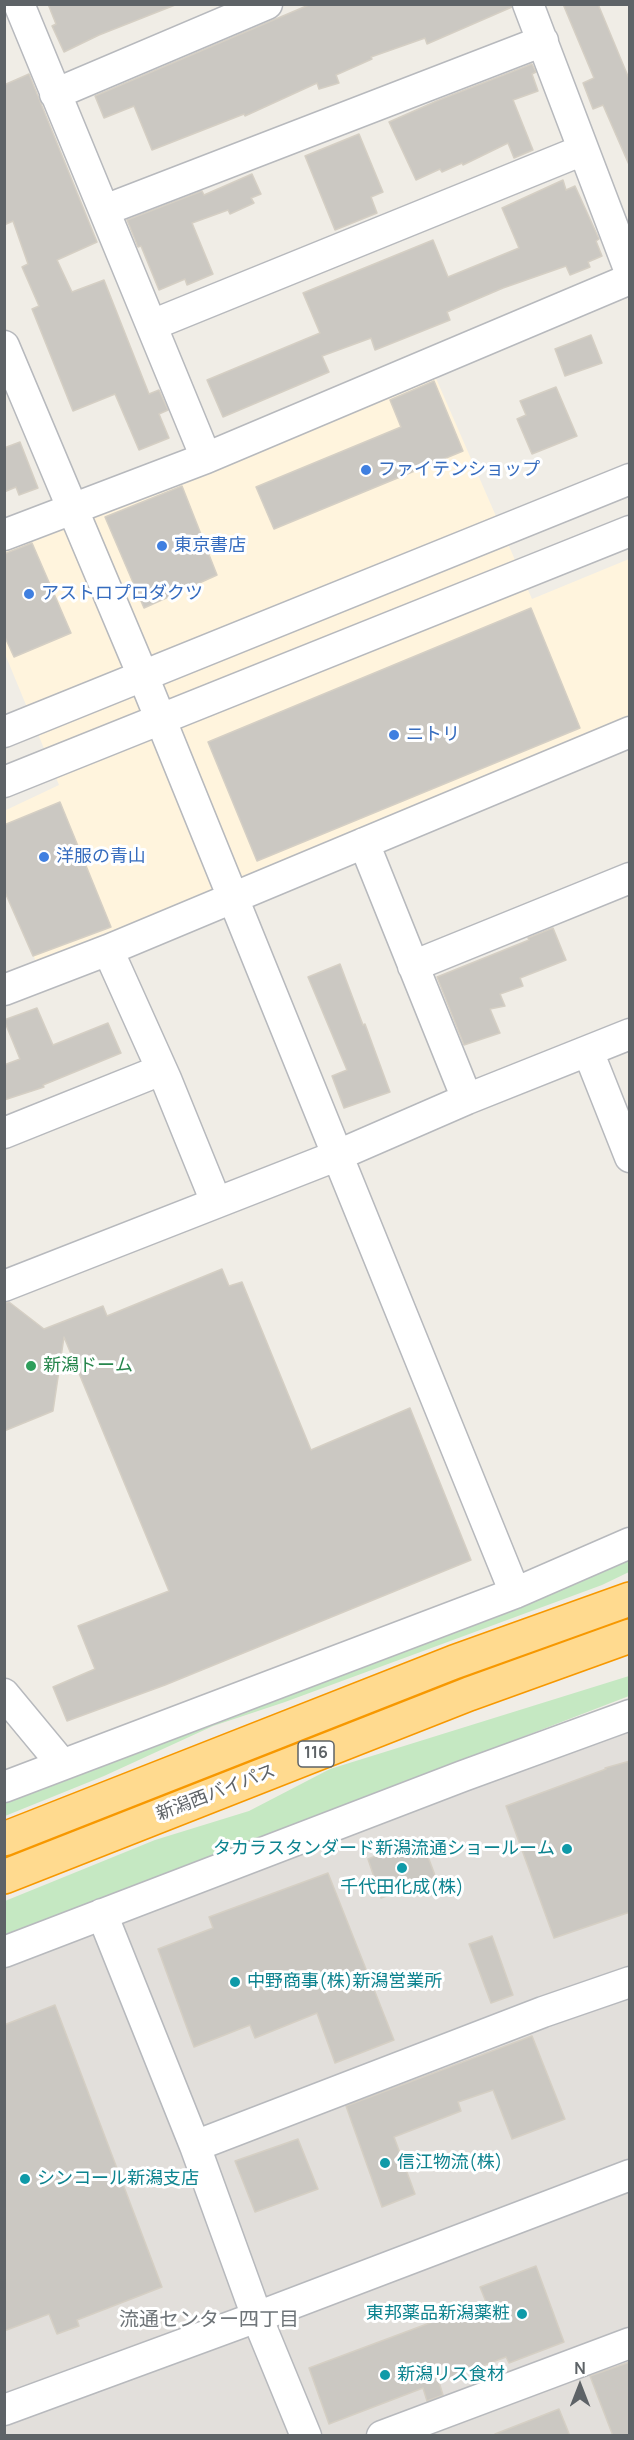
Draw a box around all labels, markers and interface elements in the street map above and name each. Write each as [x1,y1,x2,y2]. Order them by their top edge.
place label: ファイテンショップ [378,459,540,481]
marker: ファイテンショップ [359,463,373,477]
place label: 東京書店 [174,535,246,557]
marker: 東京書店 [155,539,169,553]
place label: アストロプロダクツ [41,583,203,605]
marker: アストロプロダクツ [22,587,36,601]
place label: ニトリ [406,724,460,746]
marker: ニトリ [387,728,401,742]
place label: 洋服の青山 [56,846,146,868]
marker: 洋服の青山 [37,850,51,864]
place label: 新潟ドーム [43,1355,133,1377]
marker: 新潟ドーム [24,1359,38,1373]
road number: 116 [298,1741,334,1767]
street label: 新潟西バイパス [153,1760,279,1826]
place label: タカラスタンダード新潟流通ショールーム [213,1838,555,1860]
marker: タカラスタンダード新潟流通ショールーム [560,1842,574,1856]
marker: 千代田化成(株) [395,1861,409,1875]
place label: 千代田化成(株) [340,1877,464,1899]
place label: 中野商事(株)新潟営業所 [247,1971,442,1993]
marker: 中野商事(株)新潟営業所 [228,1975,242,1989]
place label: 信江物流(株) [397,2152,502,2174]
marker: 信江物流(株) [378,2156,392,2170]
place label: シンコール新潟支店 [37,2168,199,2190]
marker: シンコール新潟支店 [18,2172,32,2186]
place label: 東邦薬品新潟薬粧 [366,2303,510,2325]
marker: 東邦薬品新潟薬粧 [515,2307,529,2321]
district label: 流通センター四丁目 [119,2308,299,2332]
north arrow [550,2356,610,2416]
text: N [574,2357,586,2379]
place label: 新潟リス食材 [397,2364,505,2386]
marker: 新潟リス食材 [378,2368,392,2382]

